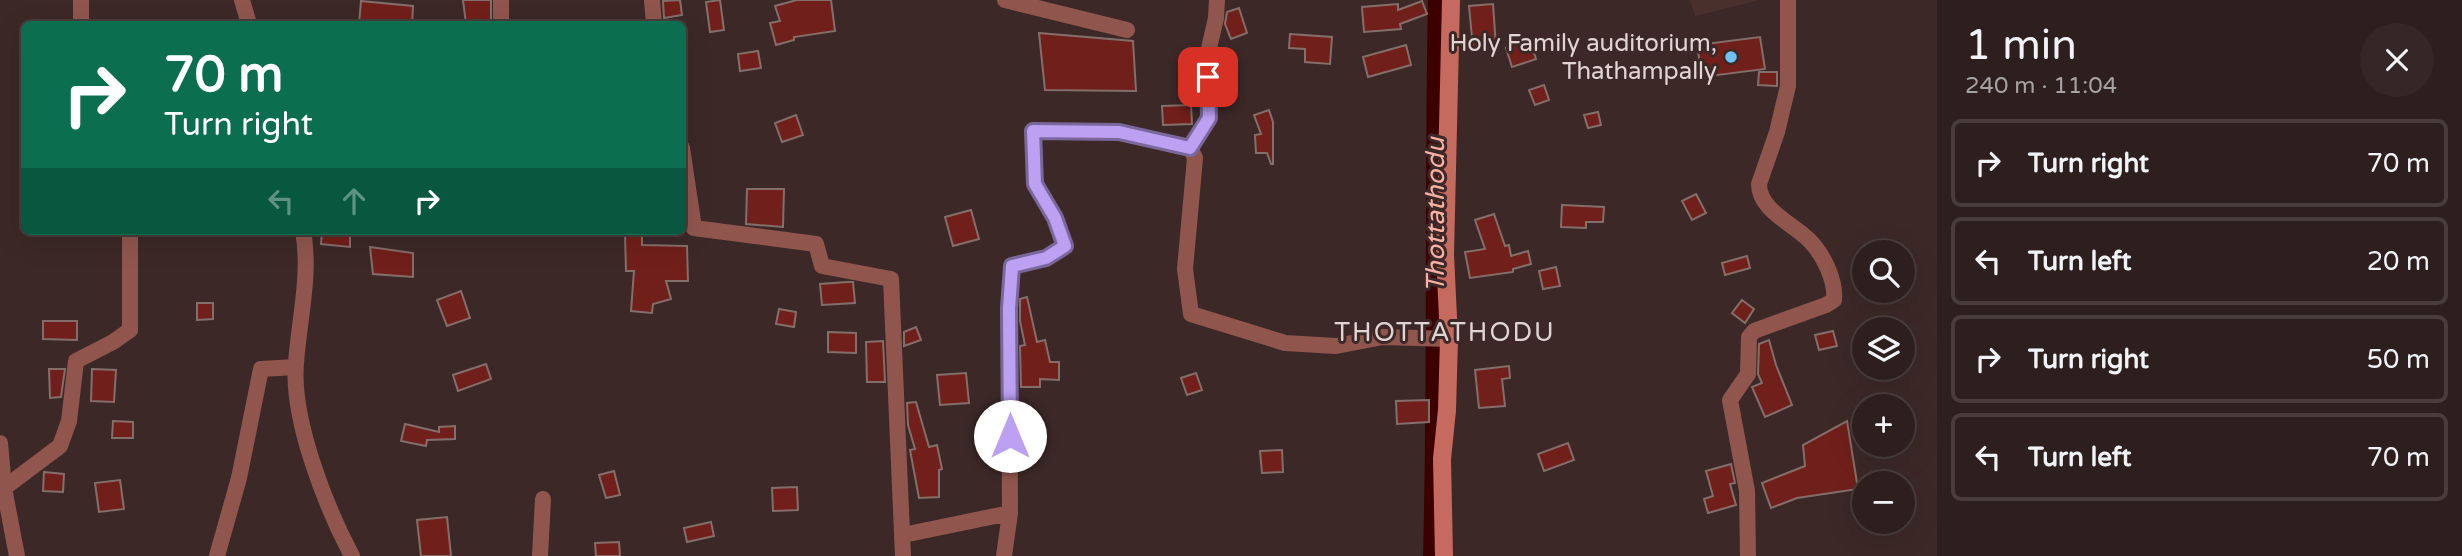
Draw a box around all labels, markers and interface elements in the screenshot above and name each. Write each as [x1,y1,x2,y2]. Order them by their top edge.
text: 1 min [1965,20,2077,71]
button: close [2360,23,2434,97]
place label: Holy Family auditorium, Thathampally [1449,29,1717,86]
text: 70 m [164,46,283,105]
pin [1178,47,1238,107]
icon: right [49,49,140,140]
marker: Holy Family auditorium, Thathampally [1723,49,1739,65]
icon: arrive [1189,58,1227,96]
text: 240 m · 11:04 [1965,72,2117,100]
text: Turn right [164,106,313,144]
water label: Thottathodu [1420,136,1451,293]
icon: right [1969,144,2007,182]
text: Turn right [2028,148,2149,179]
text: 70 m [2367,148,2430,179]
icon: left [262,182,300,220]
icon: ahead [335,182,373,220]
icon: right [408,182,446,220]
map controls [1852,240,1915,534]
button: search [1852,240,1915,303]
icon: left [1969,242,2007,280]
text: Turn left [2028,246,2131,277]
text: 20 m [2367,246,2430,277]
district label: THOTTATHODU [1334,317,1556,348]
button: layers [1852,317,1915,380]
icon: right [1969,340,2007,378]
text: Turn right [2028,344,2149,375]
text: 50 m [2367,344,2430,375]
button: + [1852,394,1915,457]
position arrow [973,399,1047,473]
icon: left [1969,438,2007,476]
text: Turn left [2028,442,2131,473]
text: 70 m [2367,442,2430,473]
button: − [1852,471,1915,534]

